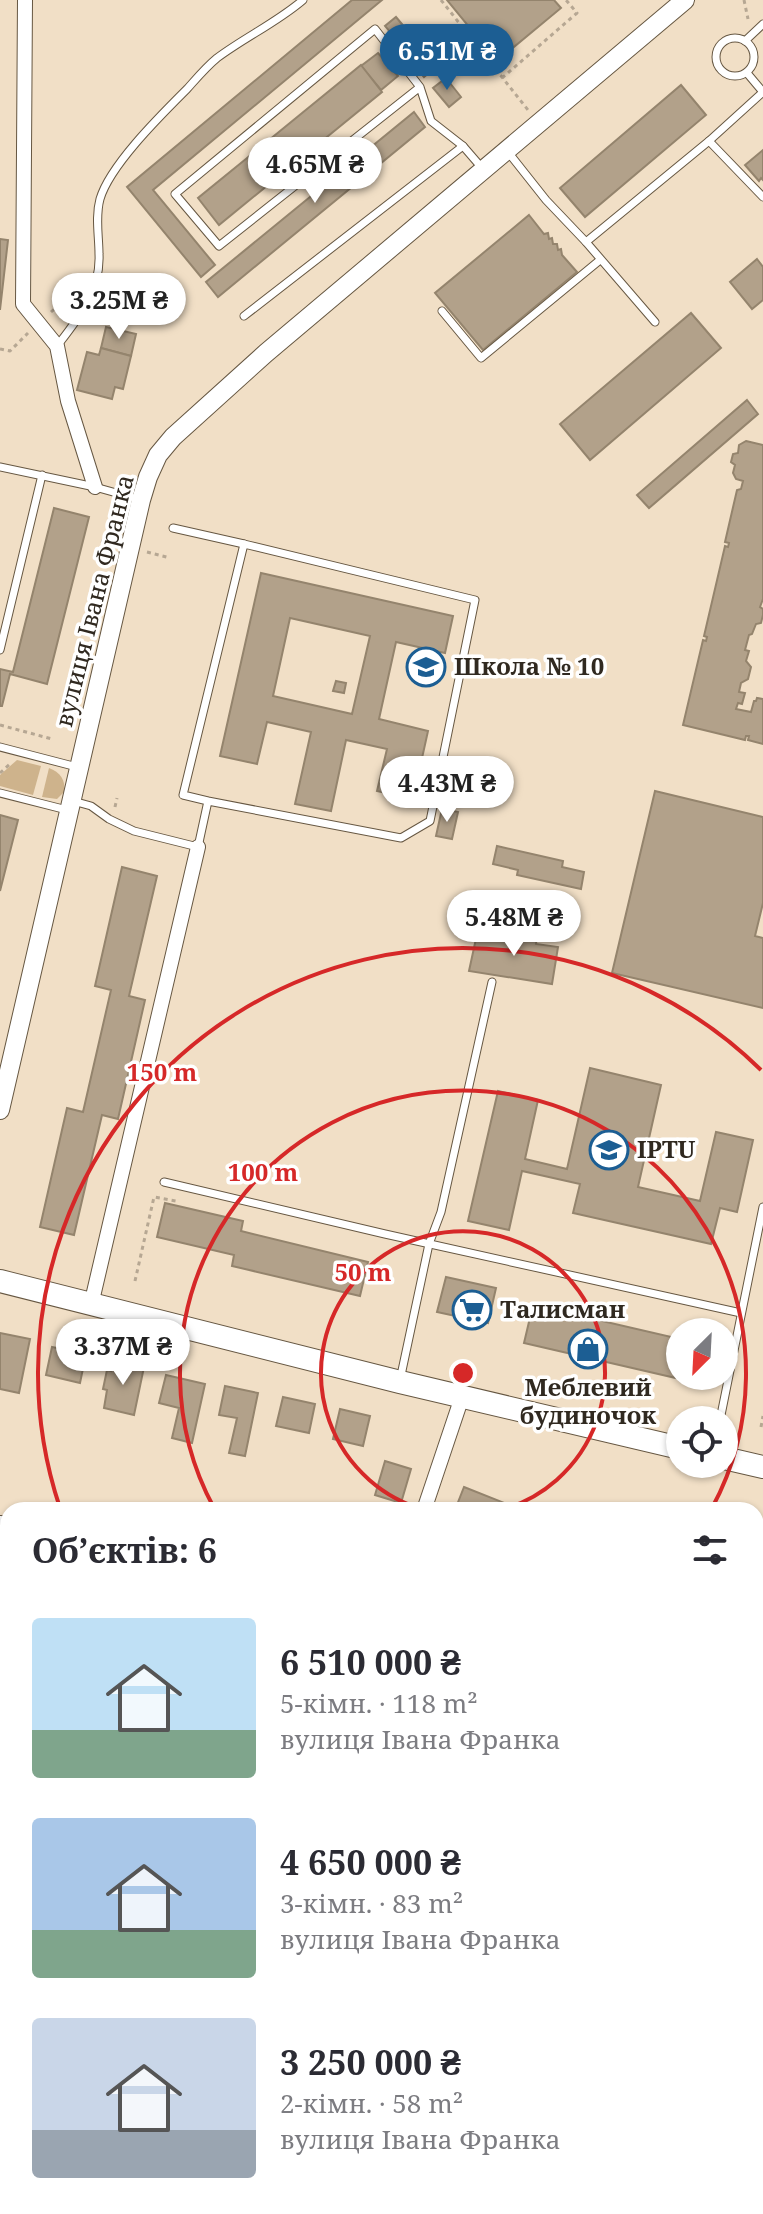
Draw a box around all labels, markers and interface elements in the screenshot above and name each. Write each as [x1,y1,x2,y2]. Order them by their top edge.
pin: 6.51M ₴ [373,24,521,92]
text: 6.51M ₴ [398,32,496,68]
pin: 4.65M ₴ [241,137,389,205]
text: 4.65M ₴ [266,145,364,181]
pin: 3.25M ₴ [45,273,193,341]
text: 3.25M ₴ [70,281,168,317]
street label: вулиця Івана Франка [46,471,141,730]
school or university icon: Школа № 10 [405,646,447,688]
place label: Школа № 10 [454,649,604,682]
pin: 4.43M ₴ [373,756,521,824]
text: 4.43M ₴ [398,764,496,800]
pin: 5.48M ₴ [440,890,588,958]
text: 5.48M ₴ [465,898,563,934]
text: 150 m [127,1055,198,1088]
school or university icon: IPTU [588,1129,630,1171]
place label: IPTU [637,1132,696,1165]
text: 100 m [228,1155,299,1188]
text: 50 m [334,1255,392,1288]
supermarket icon: Талисман [451,1289,493,1331]
place label: Талисман [500,1292,625,1325]
north arrow [666,1318,738,1390]
map controls [666,1318,738,1478]
pin: 3.37M ₴ [49,1319,197,1387]
text: 3.37M ₴ [74,1327,172,1363]
shop icon: Меблевий будиночок [567,1328,609,1370]
centre of rings [449,1359,477,1387]
place label: Меблевий будиночок [520,1370,656,1431]
button: locate [666,1406,738,1478]
text: Об’єктів: 6 [32,1527,217,1573]
icon: filters [688,1528,732,1572]
text: 6 510 000 ₴ [280,1639,461,1685]
icon: home [96,1650,192,1746]
text: 5-кімн. · 118 m² [280,1685,478,1721]
text: вулиця Івана Франка [280,1721,561,1757]
text: 4 650 000 ₴ [280,1839,461,1885]
icon: home [96,1850,192,1946]
text: 3-кімн. · 83 m² [280,1885,463,1921]
text: вулиця Івана Франка [280,1921,561,1957]
text: 3 250 000 ₴ [280,2039,461,2085]
icon: home [96,2050,192,2146]
text: 2-кімн. · 58 m² [280,2085,463,2121]
text: вулиця Івана Франка [280,2121,561,2157]

